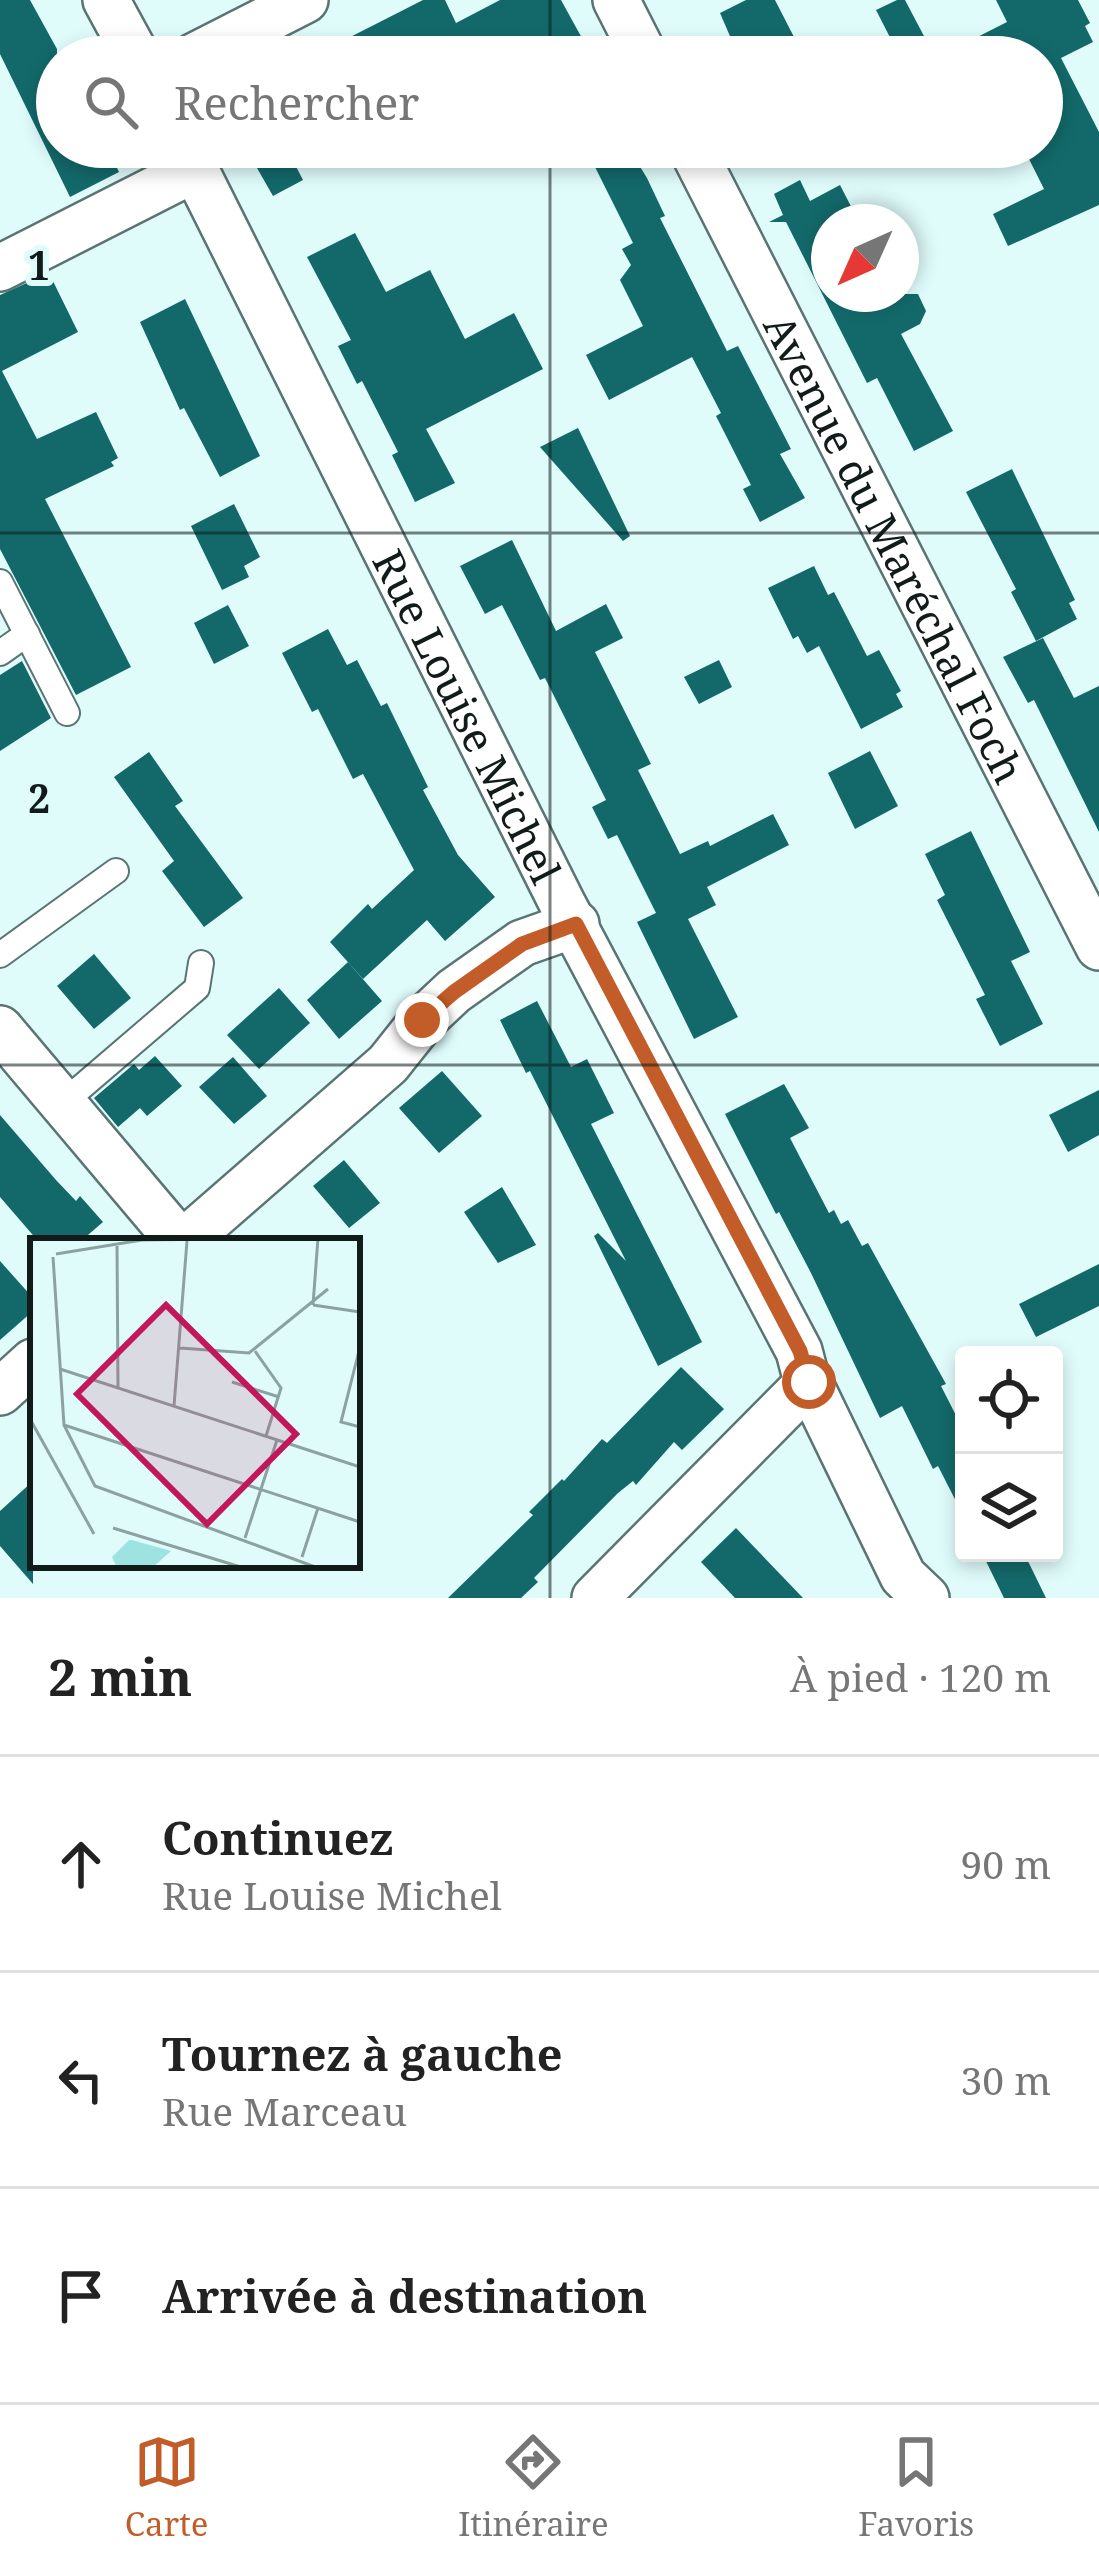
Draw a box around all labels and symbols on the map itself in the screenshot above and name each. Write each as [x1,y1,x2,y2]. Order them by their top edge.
north arrow [811,204,919,312]
text: 1 [28,238,50,291]
street label: Avenue du Maréchal Foch [752,304,1039,792]
street label: Rue Louise Michel [361,539,576,892]
text: 2 [28,771,50,824]
route end [395,993,449,1047]
inset map [30,1238,360,1568]
route start [782,1355,836,1409]

